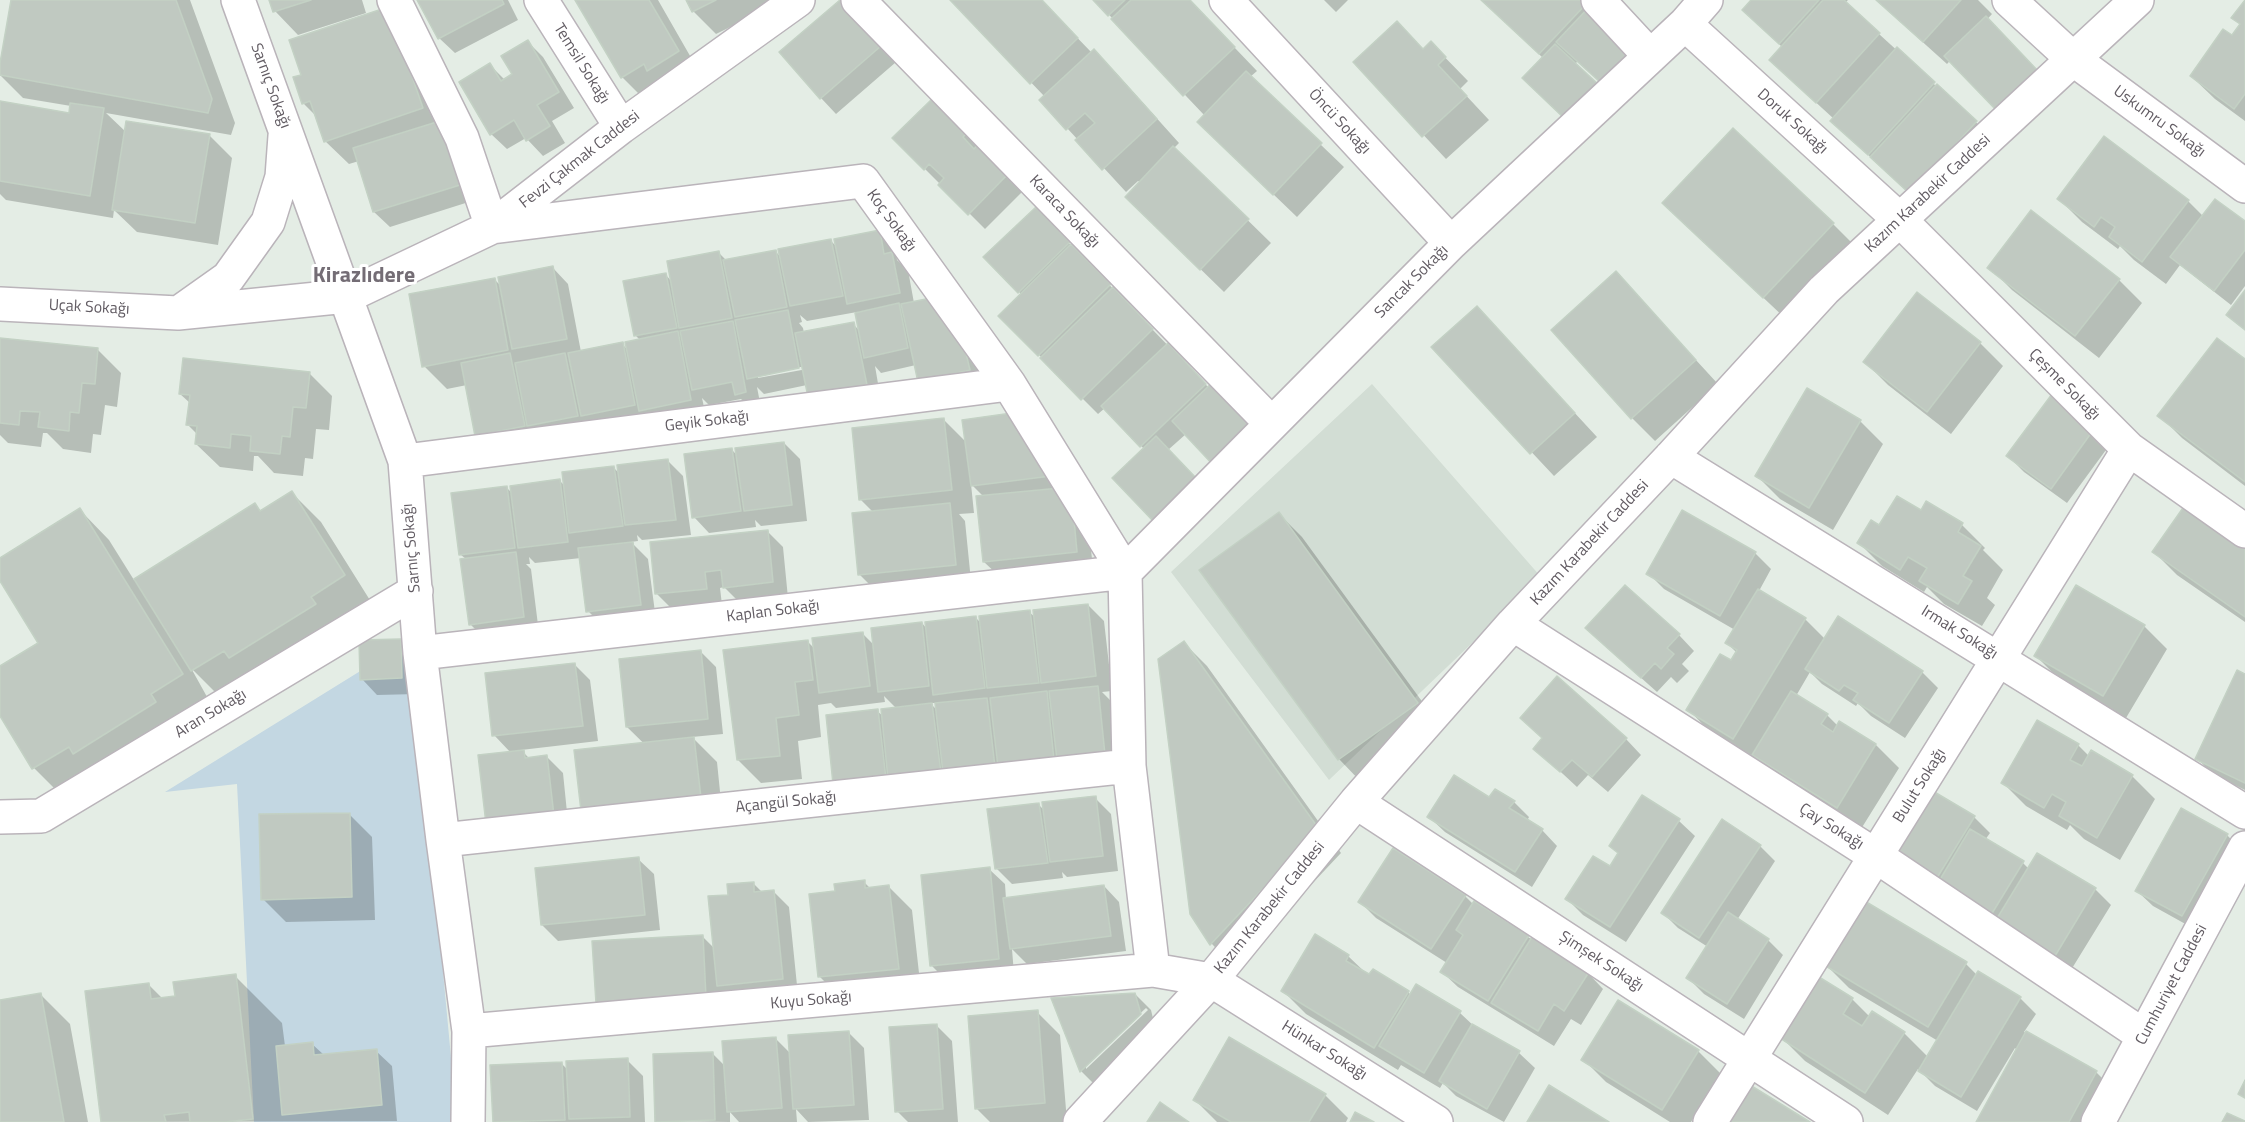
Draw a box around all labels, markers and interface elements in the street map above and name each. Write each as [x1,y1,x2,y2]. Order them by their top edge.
street label: Temsil Sokağı [549,20,613,108]
street label: Sarnıç Sokağı [246,41,294,131]
street label: Uskumru Sokağı [2109,82,2209,162]
street label: Öncü Sokağı [1304,85,1374,159]
street label: Doruk Sokağı [1753,85,1831,159]
street label: Fevzi Çakmak Caddesi [516,107,644,213]
street label: Kazım Karabekir Caddesi [1861,131,1995,257]
street label: Karaca Sokağı [1025,172,1103,252]
street label: Koç Sokağı [862,186,920,256]
street label: Sancak Sokağı [1371,241,1453,323]
district label: Kirazlıdere [313,264,415,290]
street label: Uçak Sokağı [48,296,130,320]
street label: Çeşme Sokağı [2024,345,2104,425]
street label: Geyik Sokağı [664,407,750,437]
street label: Kazım Karabekir Caddesi [1527,476,1653,610]
street label: Sarnıç Sokağı [399,503,425,593]
street label: Kaplan Sokağı [725,597,821,627]
street label: Irmak Sokağı [1917,602,2001,664]
street label: Aran Sokağı [172,685,250,743]
street label: Bulut Sokağı [1890,745,1950,827]
street label: Açangül Sokağı [735,788,837,818]
street label: Çay Sokağı [1795,800,1867,854]
street label: Kazım Karabekir Caddesi [1211,838,1329,978]
street label: Cumhuriyet Caddesi [2132,921,2212,1049]
street label: Şimşek Sokağı [1555,928,1647,996]
street label: Kuyu Sokağı [770,988,852,1014]
street label: Hünkar Sokağı [1278,1017,1370,1085]

